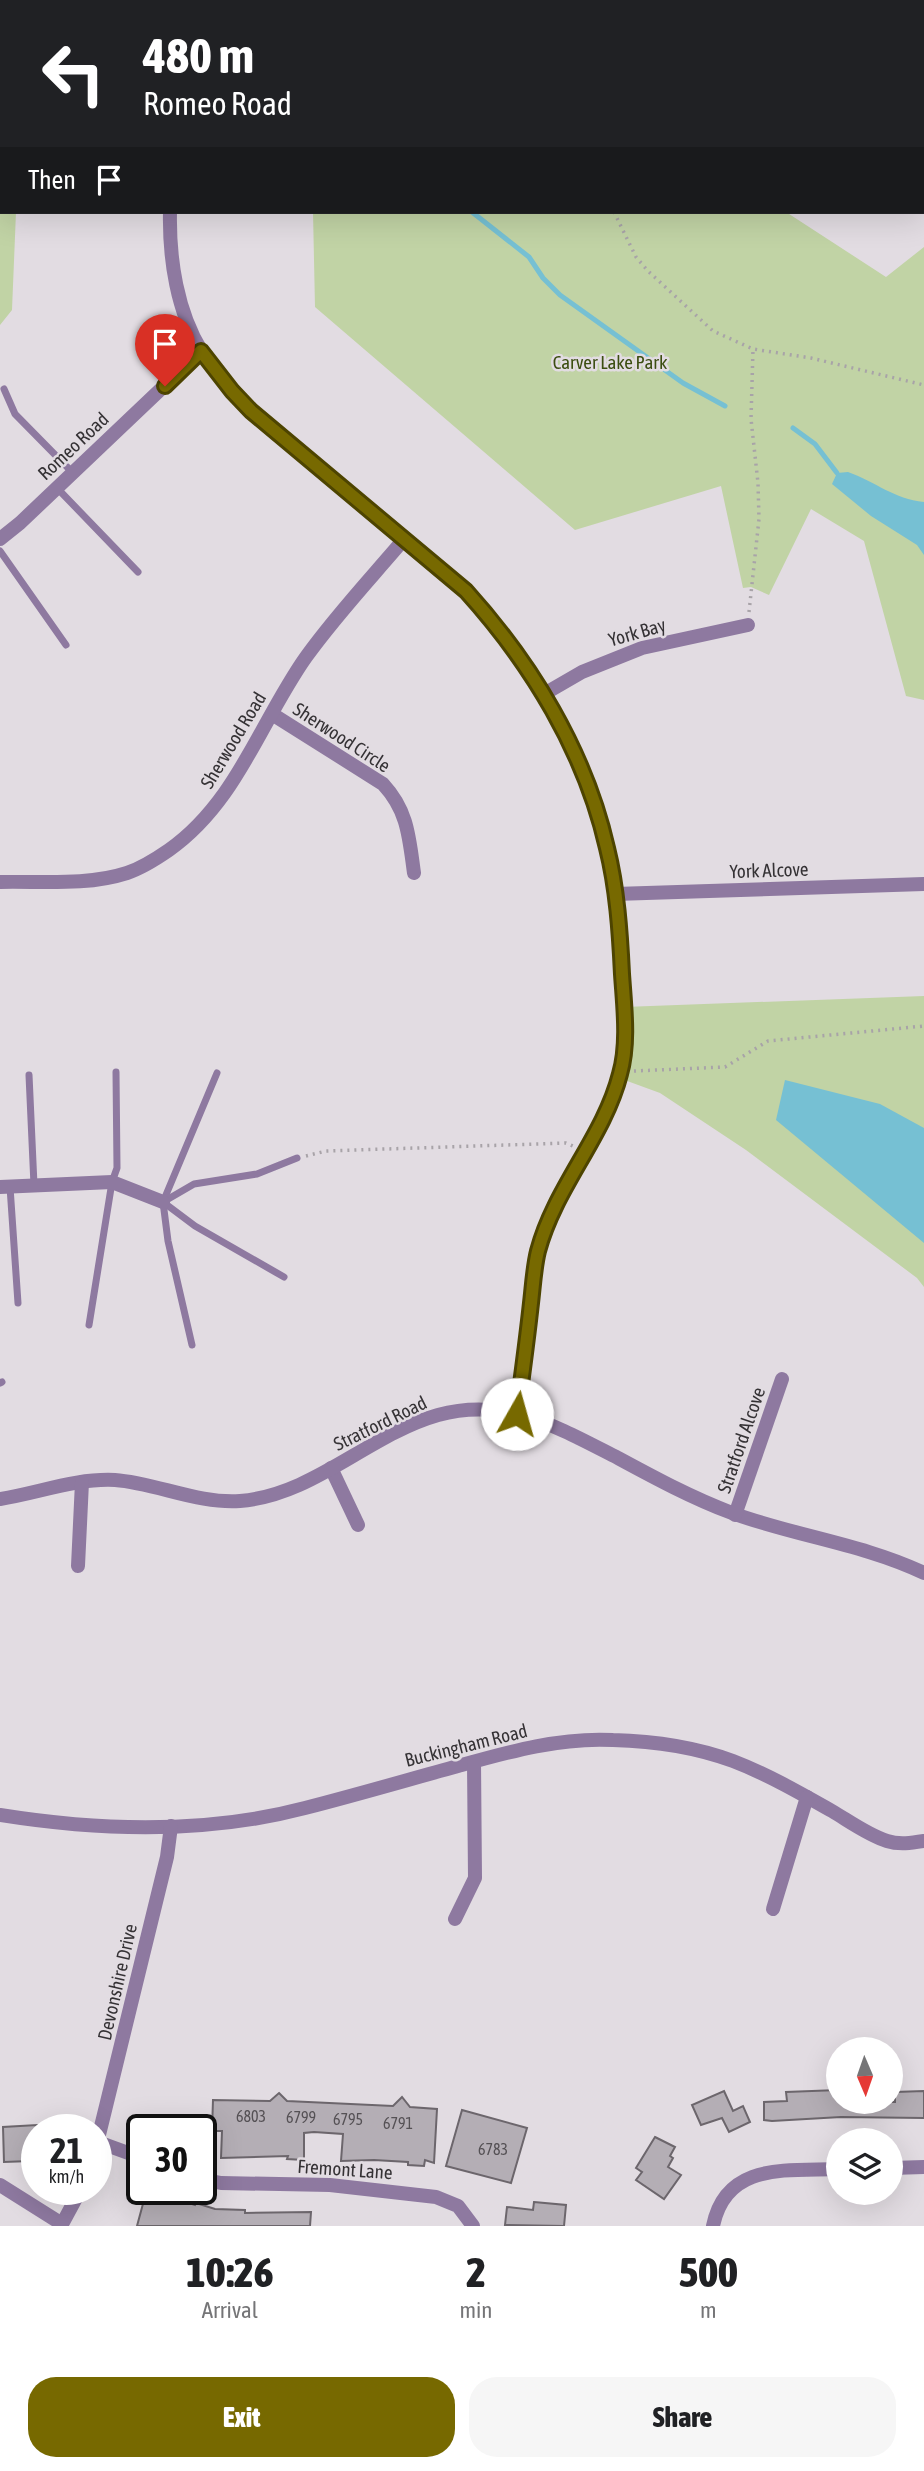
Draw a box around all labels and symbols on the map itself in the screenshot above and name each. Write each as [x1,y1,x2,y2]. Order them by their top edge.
pin [135,314,195,386]
park label: Carver Lake Park [553,351,668,373]
street label: Romeo Road [33,408,113,484]
street label: York Bay [606,613,668,651]
street label: Sherwood Road [196,688,270,792]
street label: Sherwood Circle [289,698,395,776]
street label: York Alcove [729,858,809,882]
position arrow [480,1377,554,1451]
street label: Stratford Alcove [713,1384,769,1496]
street label: Stratford Road [330,1391,430,1455]
street label: Buckingham Road [403,1719,529,1771]
street label: Devonshire Drive [93,1922,141,2042]
north arrow [826,2037,903,2114]
house number: 6803 [236,2107,266,2125]
house number: 6799 [286,2108,316,2126]
house number: 6795 [333,2110,363,2128]
speed limit sign: 30 [126,2114,217,2205]
house number: 6791 [383,2114,413,2132]
house number: 6783 [478,2140,508,2158]
street label: Fremont Lane [297,2155,393,2183]

